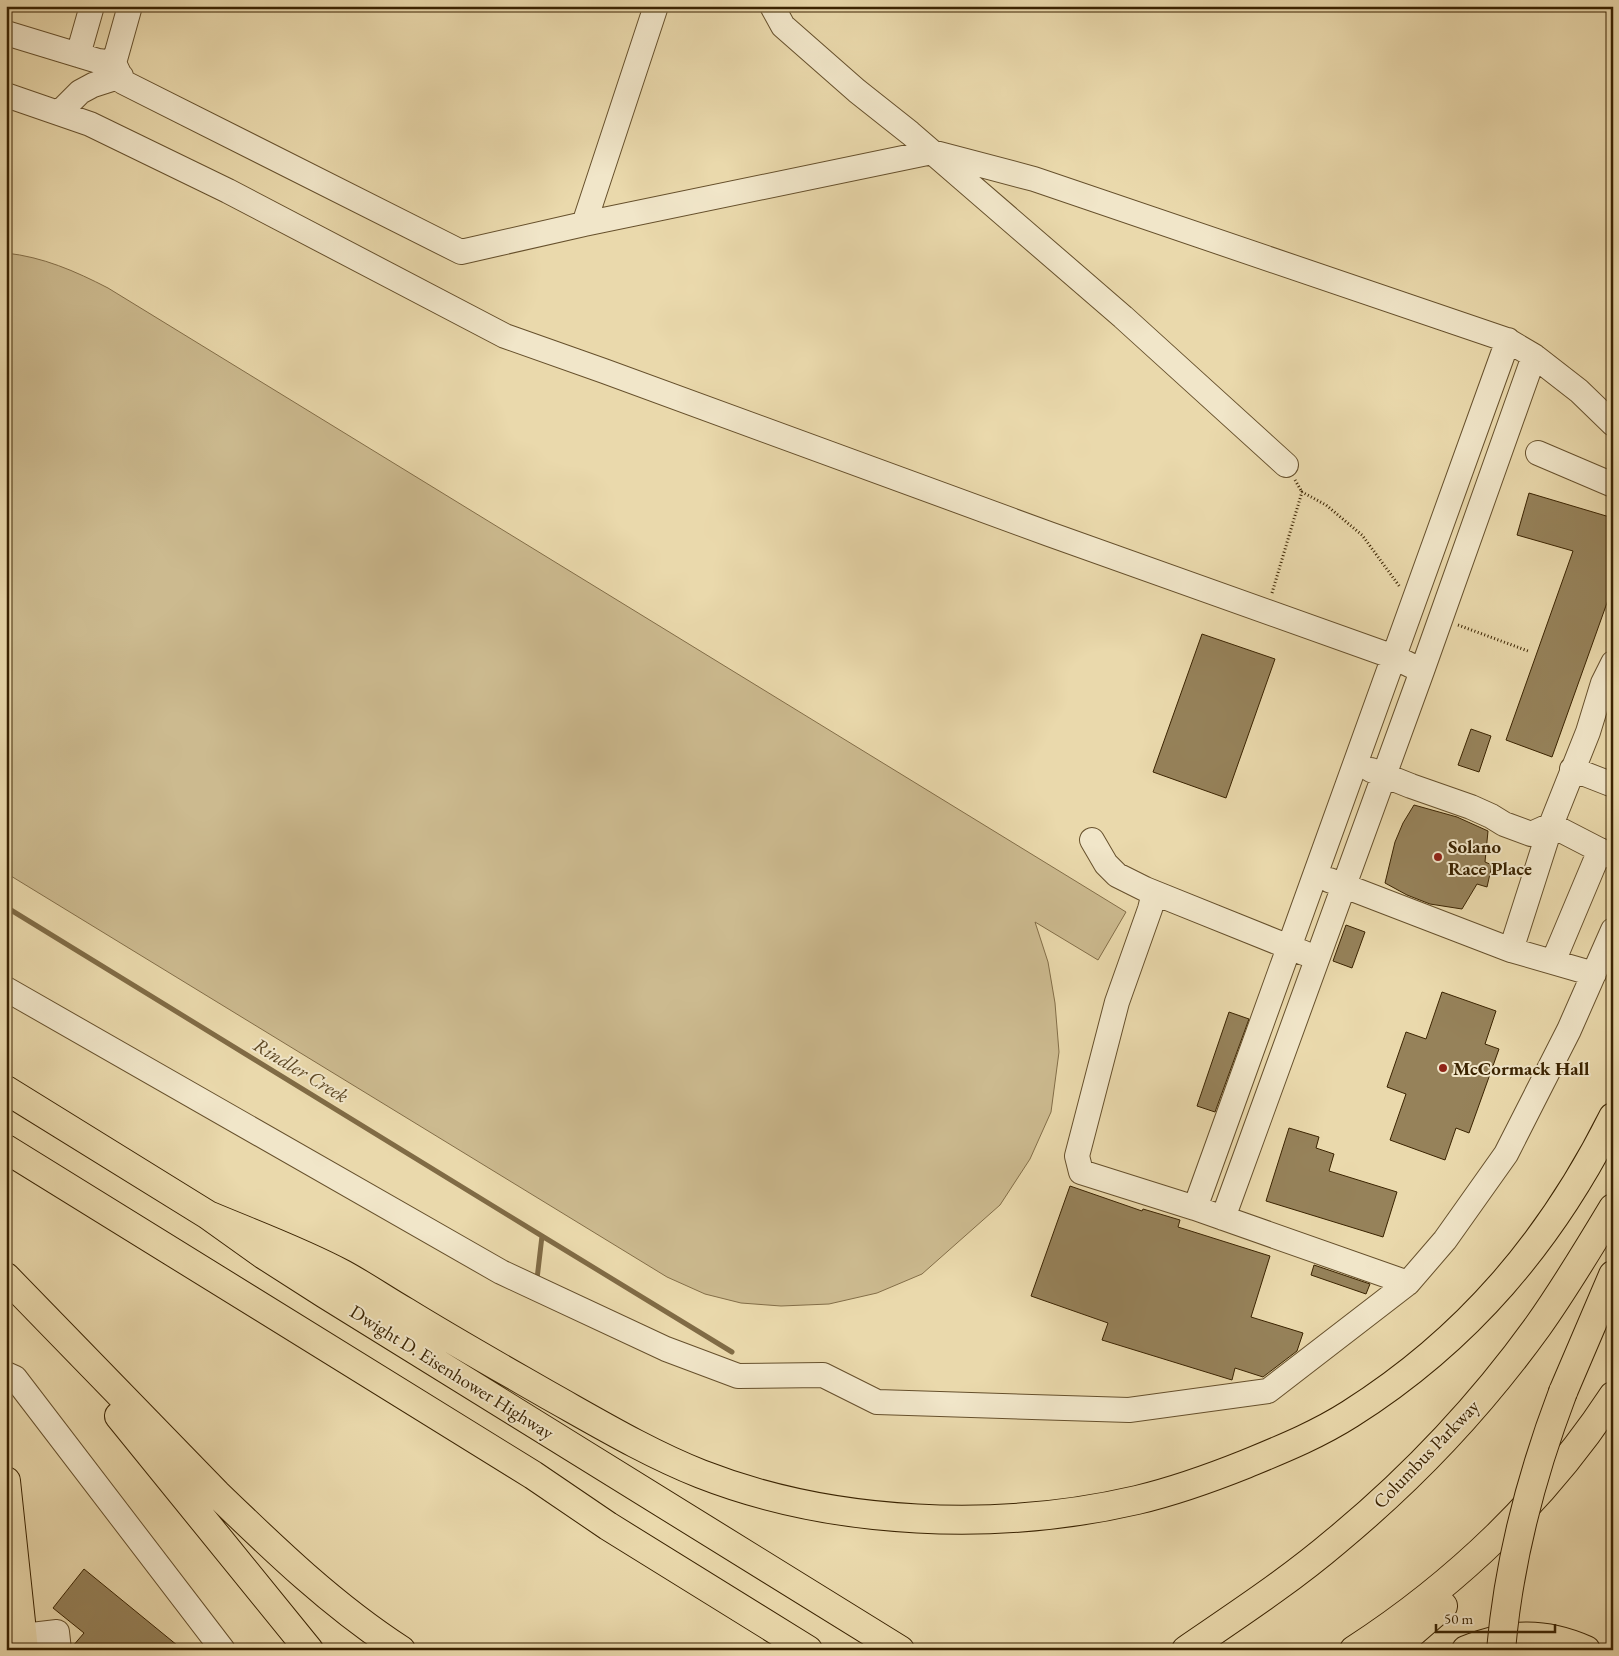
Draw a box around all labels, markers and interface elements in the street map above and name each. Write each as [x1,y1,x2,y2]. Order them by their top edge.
place label: Solano Race Place [1448,834,1532,881]
marker: Solano Race Place [1432,851,1444,863]
water label: Rindler Creek [249,1031,353,1109]
place label: McCormack Hall [1453,1056,1590,1081]
marker: McCormack Hall [1437,1062,1449,1074]
street label: Dwight D. Eisenhower Highway [345,1299,559,1445]
street label: Columbus Parkway [1368,1394,1485,1514]
scale bar [1436,1601,1555,1633]
text: 50 m [1444,1609,1473,1628]

